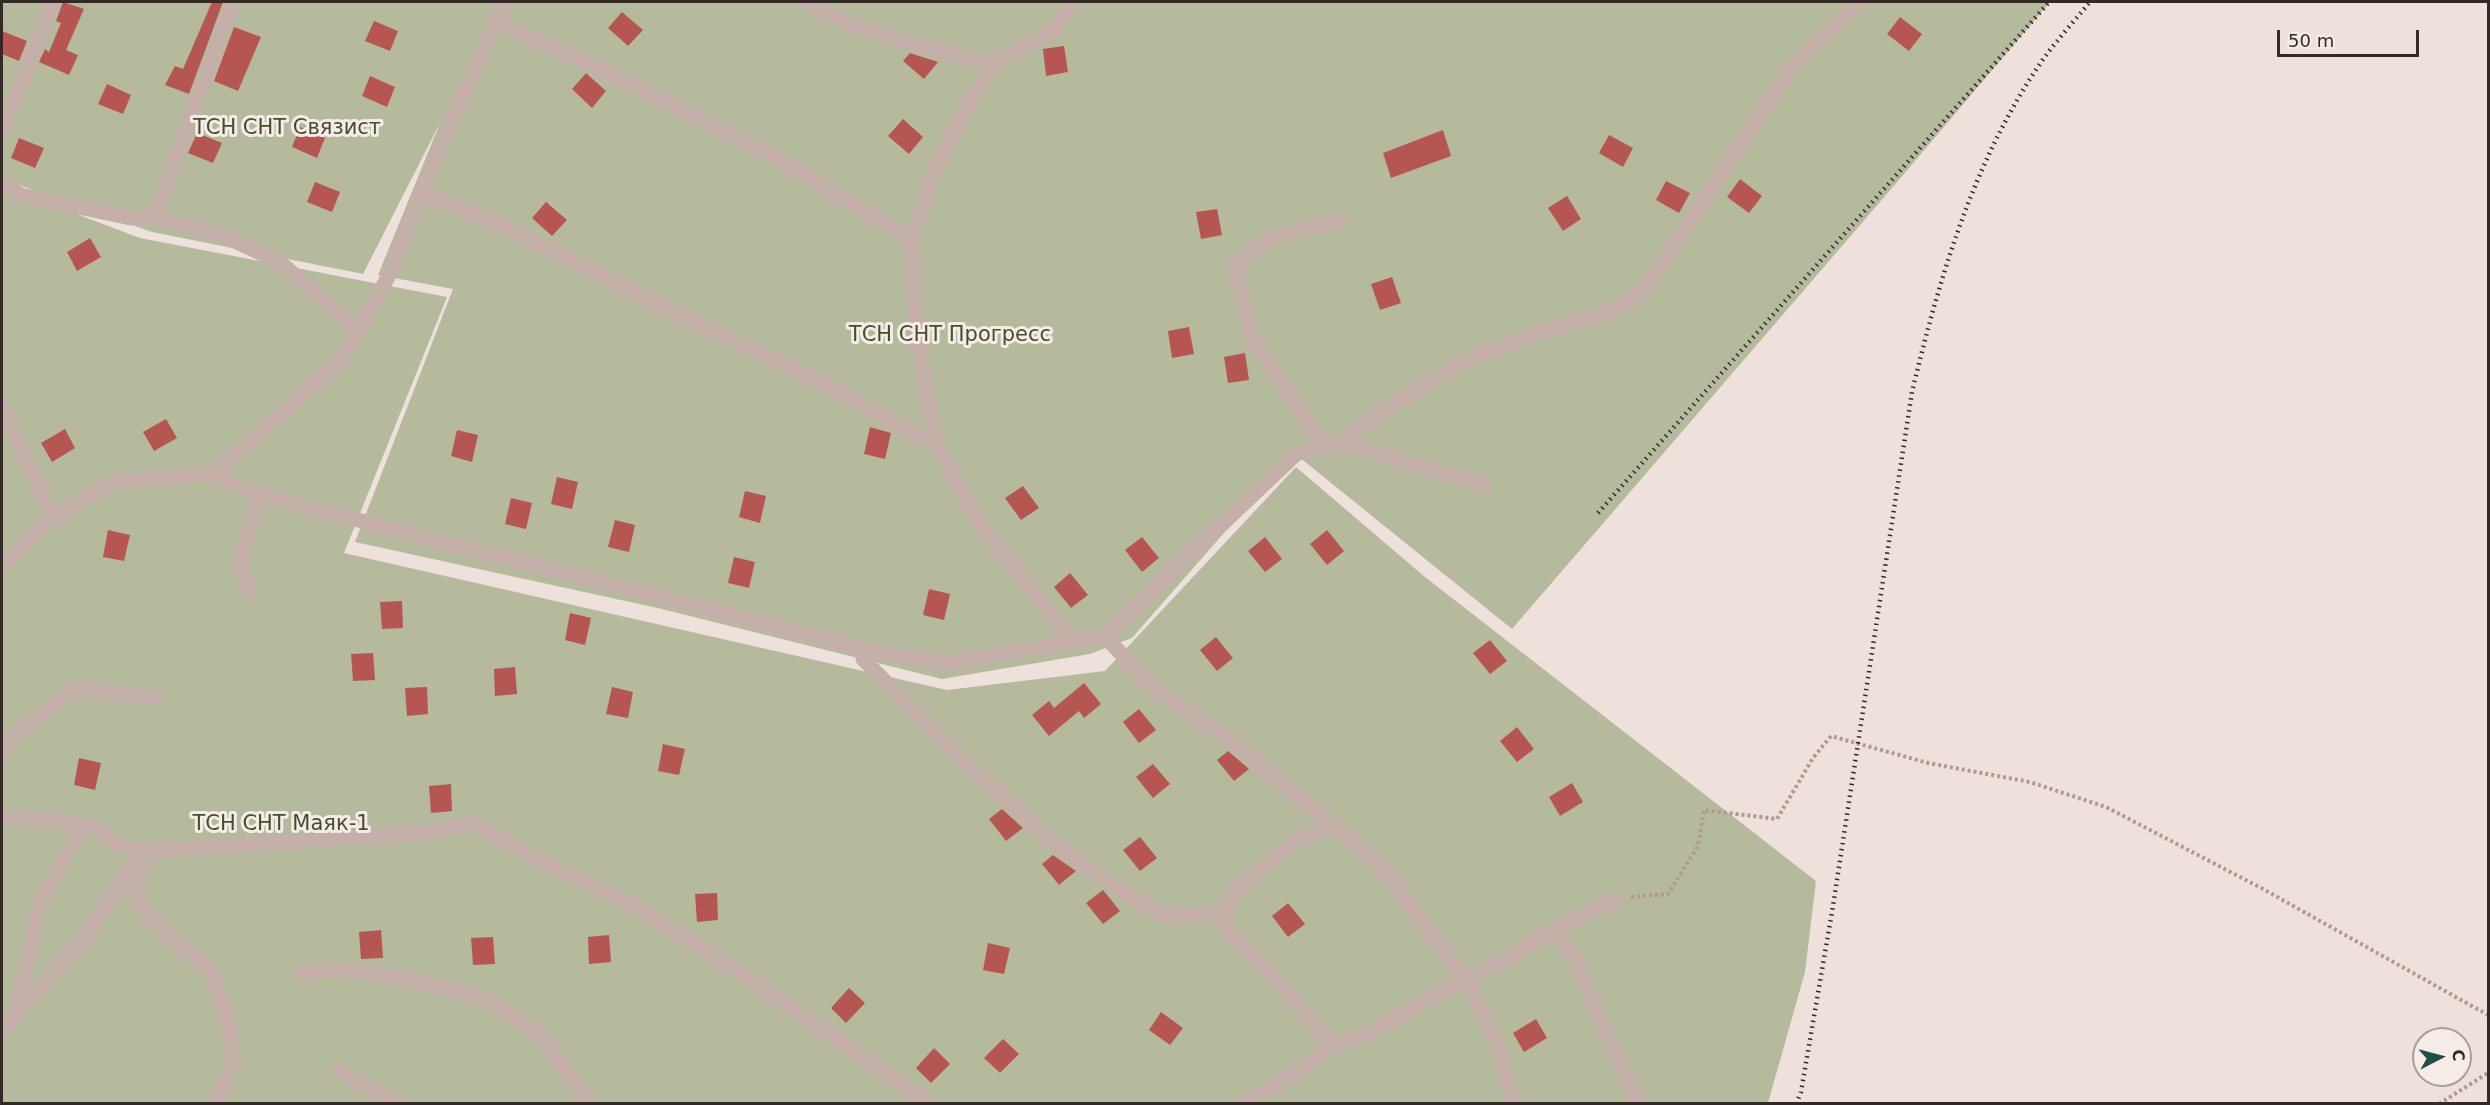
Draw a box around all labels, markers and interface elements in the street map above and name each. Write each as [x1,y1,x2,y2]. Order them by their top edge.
scale bar [2280,18,2422,56]
text: 50 m [2288,30,2334,51]
park label: ТСН СНТ Связист [193,116,381,142]
park label: ТСН СНТ Прогресс [849,323,1051,349]
park label: ТСН СНТ Маяк-1 [192,812,370,838]
north arrow [2412,1027,2472,1087]
text: С [2448,1048,2468,1062]

